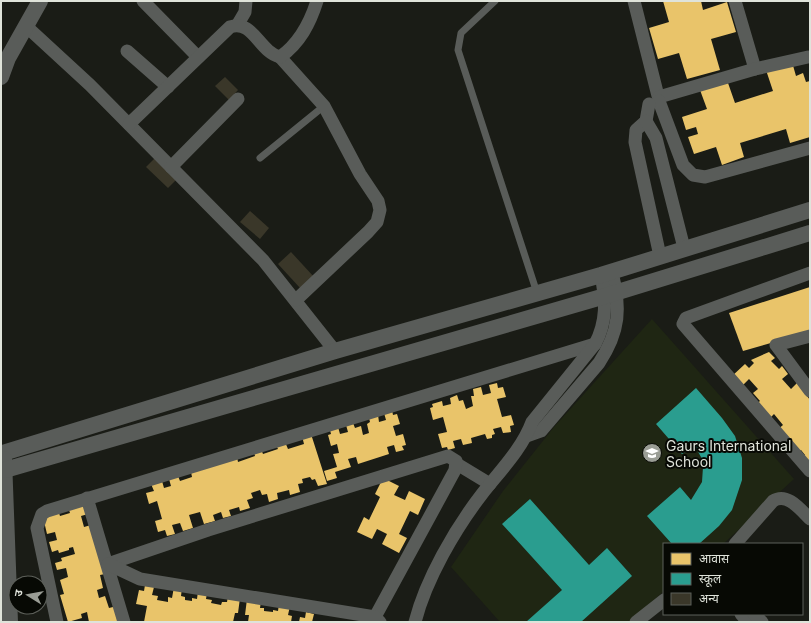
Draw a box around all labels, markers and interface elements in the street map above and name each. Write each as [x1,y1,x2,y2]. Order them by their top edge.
place label: Gaurs International School [666,437,791,470]
school or university icon: Gaurs International School [641,442,663,464]
legend [663,543,803,615]
text: आवास [699,551,730,566]
text: स्कूल [699,571,722,587]
north arrow [8,575,48,615]
text: उ [11,588,26,598]
text: अन्य [699,591,720,606]

